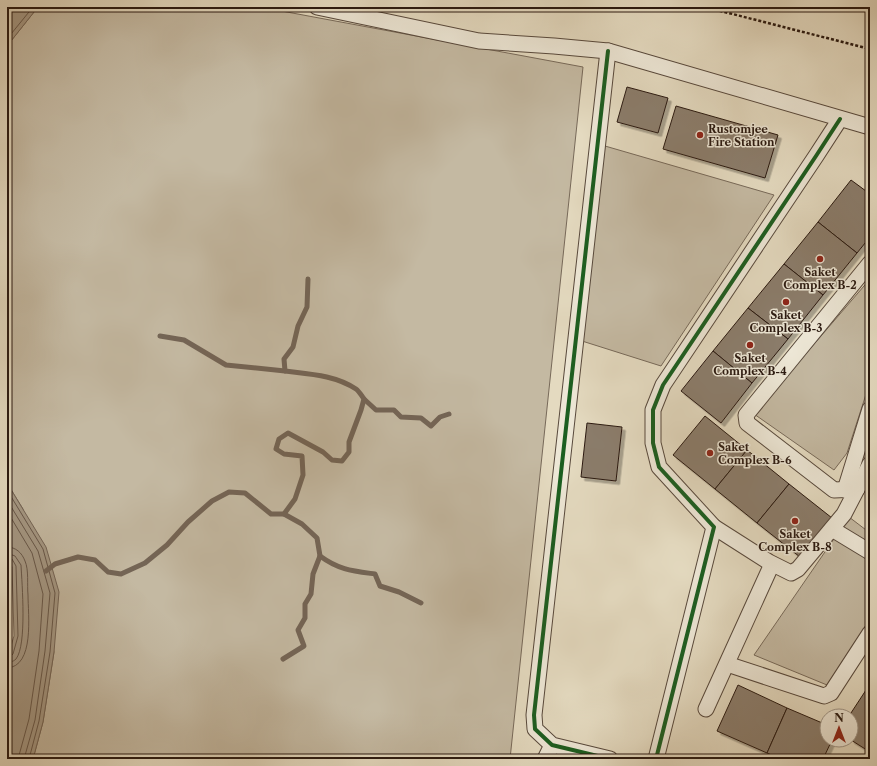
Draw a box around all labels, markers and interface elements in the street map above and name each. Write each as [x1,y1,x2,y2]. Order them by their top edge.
place label: Rustomjee Fire Station [708,122,775,149]
marker: Rustomjee Fire Station [695,130,705,140]
marker: Saket Complex B-2 [815,254,825,264]
place label: Saket Complex B-2 [783,265,857,292]
marker: Saket Complex B-3 [781,297,791,307]
place label: Saket Complex B-3 [749,308,823,335]
marker: Saket Complex B-4 [745,340,755,350]
place label: Saket Complex B-4 [713,351,787,378]
place label: Saket Complex B-6 [718,440,792,467]
marker: Saket Complex B-6 [705,448,715,458]
marker: Saket Complex B-8 [790,516,800,526]
place label: Saket Complex B-8 [758,527,832,554]
north arrow [819,708,859,748]
text: N [834,711,844,725]

